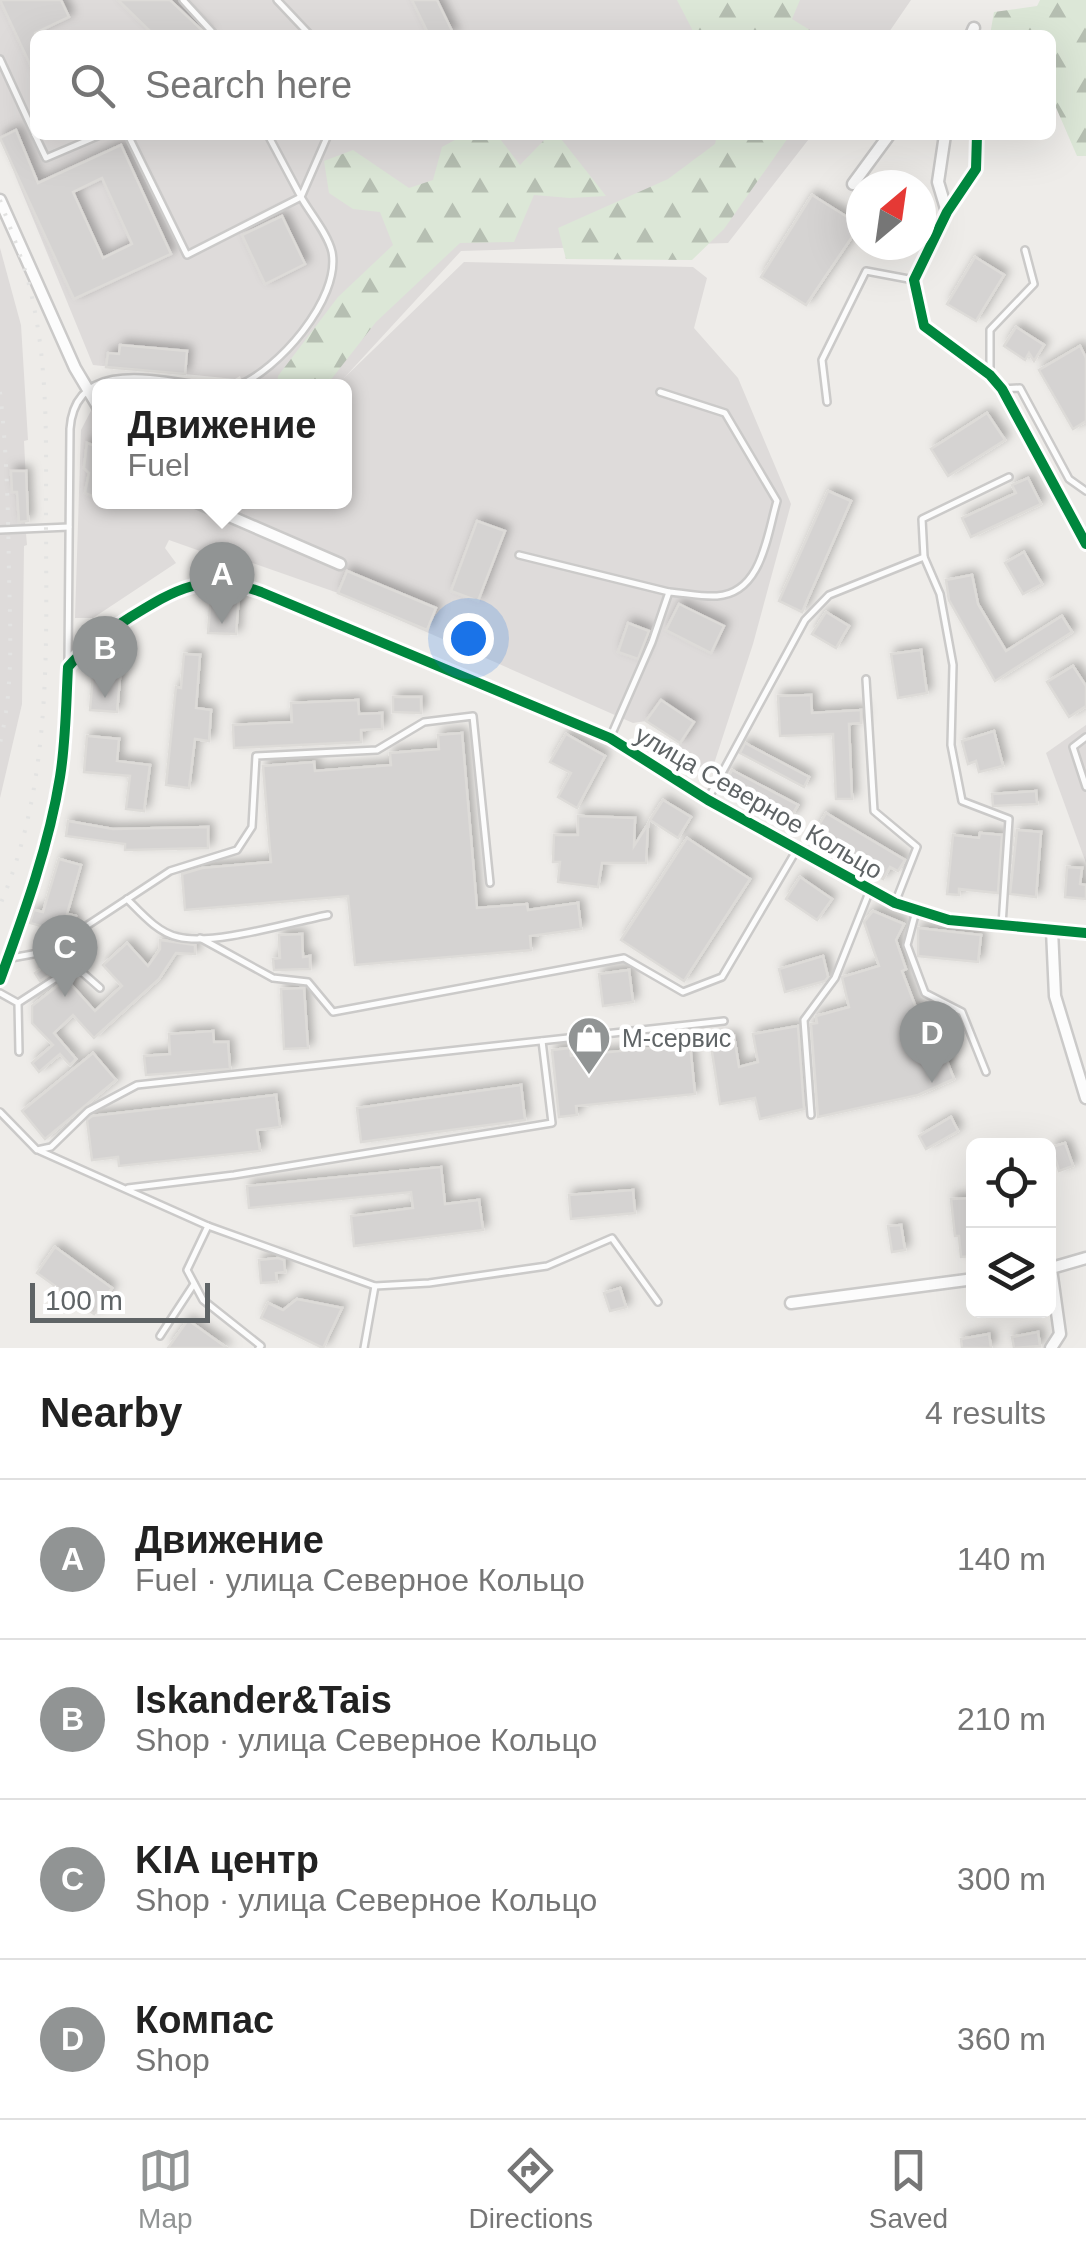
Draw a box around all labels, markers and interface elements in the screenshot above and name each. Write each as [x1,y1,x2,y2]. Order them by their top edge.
search box [30,30,1056,140]
icon: search [65,58,120,113]
text: Search here [145,64,352,106]
north arrow [846,170,936,260]
popup [92,379,352,509]
text: Движение [128,404,316,446]
text: Fuel [128,447,190,483]
pin: A [190,542,254,624]
your location [443,613,494,664]
pin: B [72,616,138,698]
street label: улица Северное Кольцо [631,720,887,884]
pin: C [32,914,98,997]
pin: D [900,1000,964,1083]
shop icon: М-сервис [566,1015,612,1076]
place label: М-сервис [622,1024,731,1052]
map controls [966,1138,1056,1318]
button: locate [966,1138,1056,1228]
button: layers [966,1228,1056,1318]
scale bar [30,1278,210,1322]
text: 100 m [45,1285,123,1316]
text: Nearby [40,1389,182,1436]
text: 4 results [925,1395,1046,1431]
text: Движение [135,1519,324,1561]
text: A [61,1541,84,1577]
text: 140 m [957,1541,1046,1577]
text: Fuel · улица Северное Кольцо [135,1562,585,1598]
text: Iskander&Tais [135,1679,392,1721]
text: B [61,1701,84,1737]
text: 210 m [957,1701,1046,1737]
text: Shop · улица Северное Кольцо [135,1722,597,1758]
text: KIA центр [135,1839,319,1881]
text: C [61,1861,84,1897]
text: 300 m [957,1861,1046,1897]
text: Shop · улица Северное Кольцо [135,1882,597,1918]
text: Компас [135,1999,274,2041]
text: D [61,2021,84,2057]
text: 360 m [957,2021,1046,2057]
text: Shop [135,2042,210,2078]
tab: Map [138,2143,193,2235]
tab: Directions [469,2143,593,2235]
tab: Saved [869,2143,948,2235]

